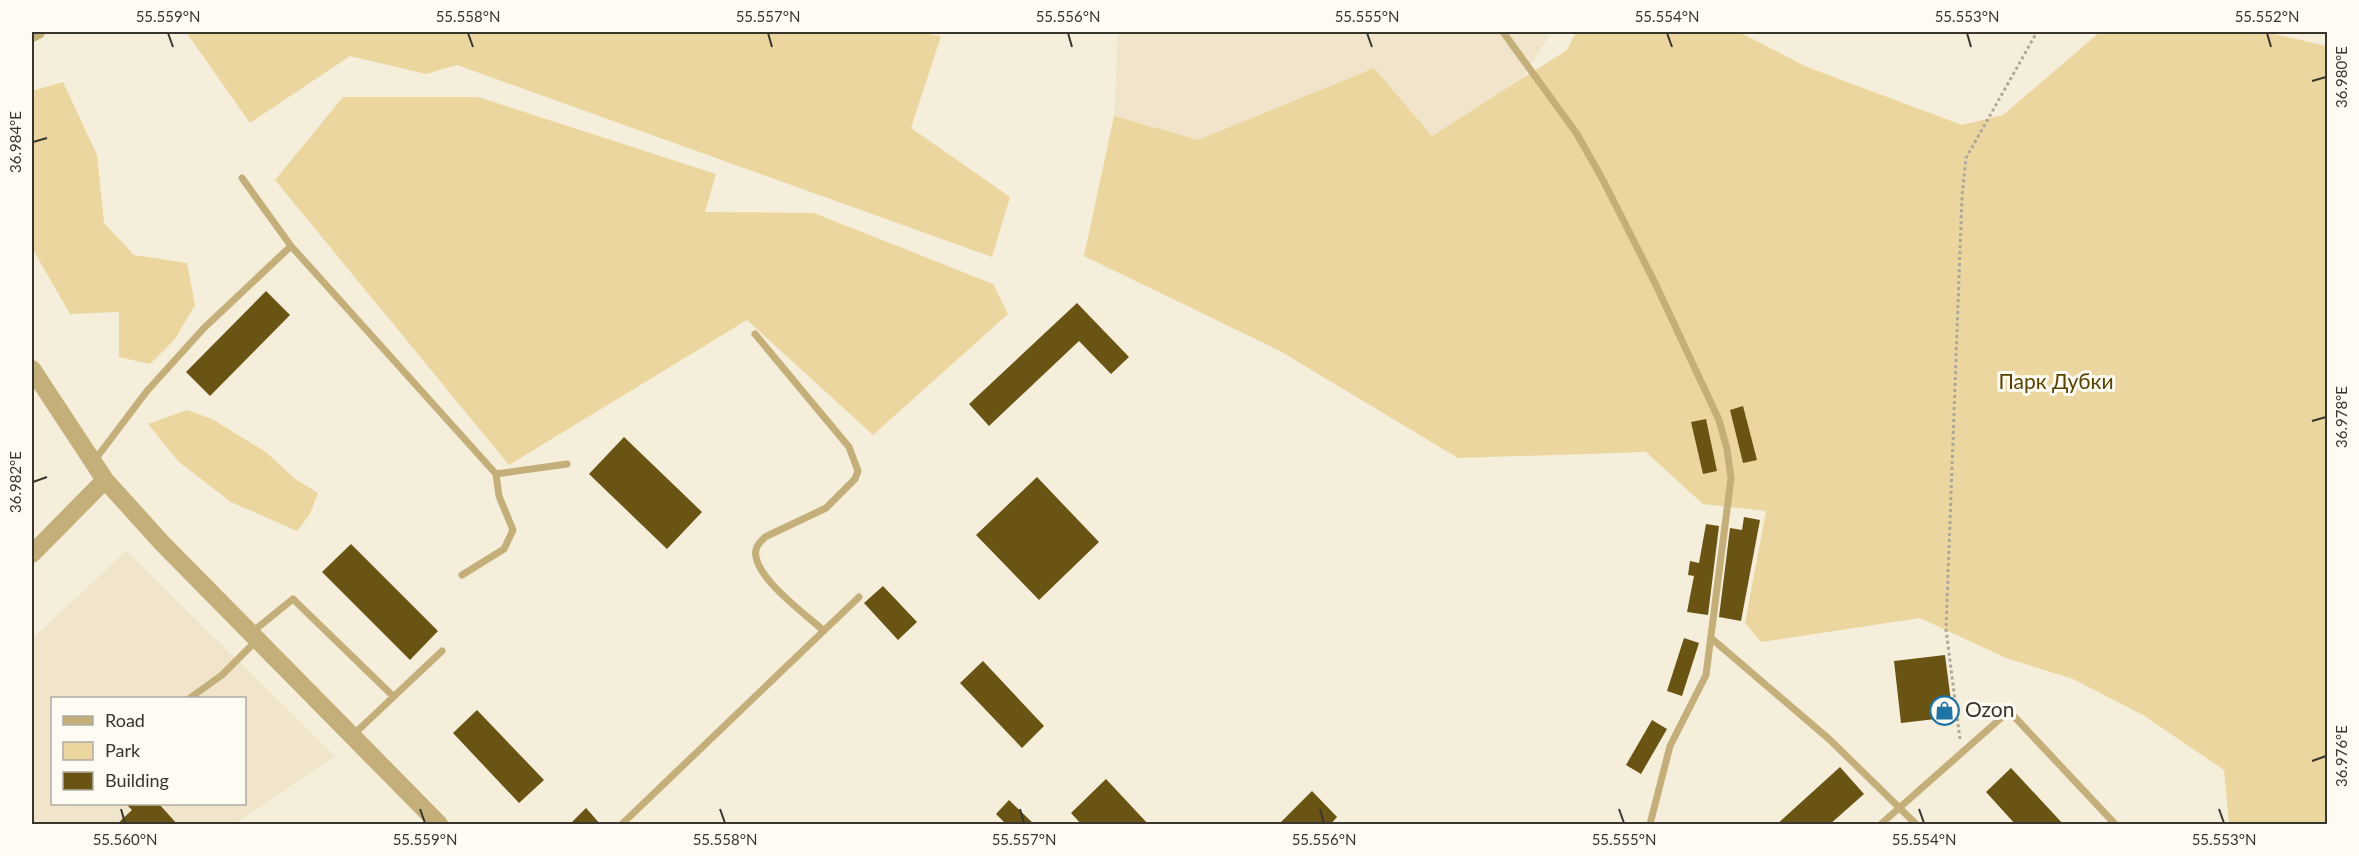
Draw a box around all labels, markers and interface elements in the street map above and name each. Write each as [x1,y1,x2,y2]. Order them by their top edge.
text: 55.559°N [136,7,200,25]
text: 55.558°N [436,7,500,25]
text: 55.557°N [736,7,800,25]
text: 55.556°N [1036,7,1100,25]
text: 55.555°N [1335,7,1399,25]
text: 55.554°N [1635,7,1699,25]
text: 55.553°N [1935,7,1999,25]
text: 55.552°N [2235,7,2299,25]
text: 36.980°E [2332,46,2350,108]
text: 36.984°E [6,111,24,173]
park label: Парк Дубки [1998,368,2114,393]
text: 36.978°E [2332,386,2350,448]
text: 36.982°E [6,451,24,513]
shop icon: Ozon [1928,694,1960,726]
place label: Ozon [1965,696,2015,721]
legend [51,697,246,805]
text: Road [105,709,145,731]
text: 36.976°E [2332,725,2350,787]
text: Park [105,739,141,761]
text: Building [105,769,169,791]
text: 55.560°N [93,830,157,848]
text: 55.559°N [393,830,457,848]
text: 55.558°N [693,830,757,848]
text: 55.557°N [992,830,1056,848]
text: 55.556°N [1292,830,1356,848]
text: 55.555°N [1592,830,1656,848]
text: 55.554°N [1892,830,1956,848]
text: 55.553°N [2192,830,2256,848]

